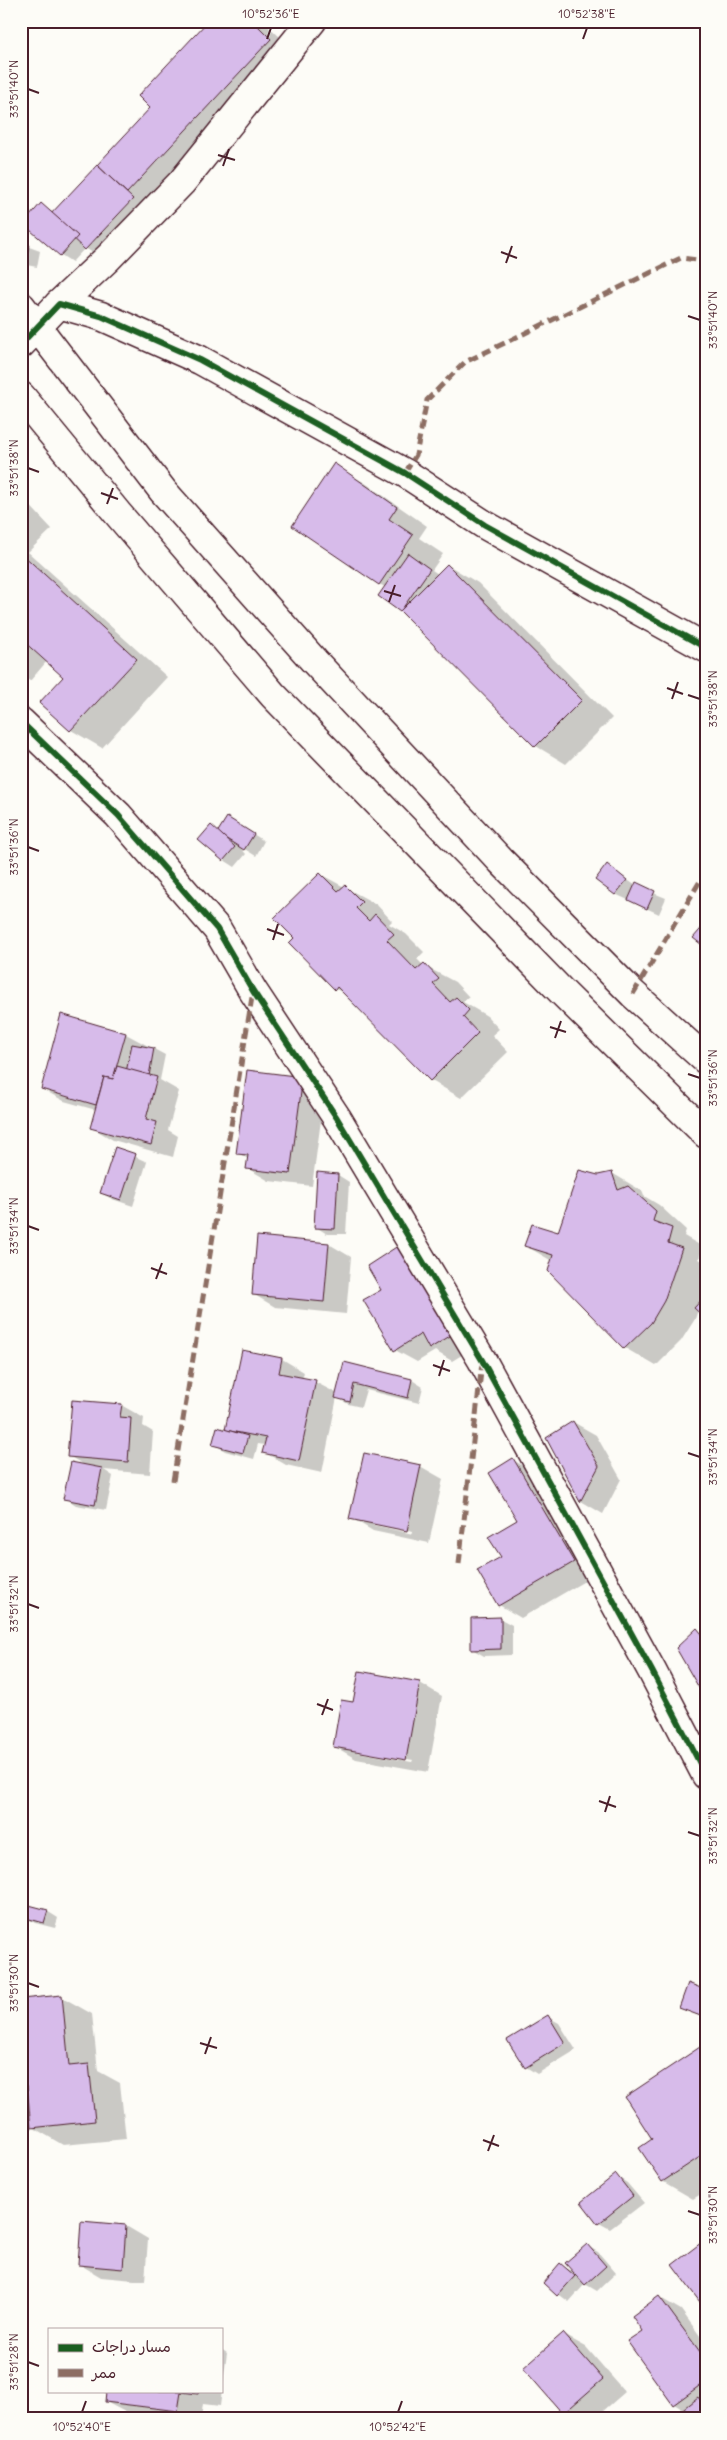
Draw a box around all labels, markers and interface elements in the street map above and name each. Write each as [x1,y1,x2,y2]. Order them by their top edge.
text: 10°52'36"E [242,6,300,21]
text: 10°52'38"E [558,6,616,21]
text: 33°51'40"N [6,60,21,118]
text: 33°51'40"N [705,291,720,349]
text: 33°51'38"N [6,439,21,497]
text: 33°51'38"N [705,670,720,728]
text: 33°51'36"N [6,818,21,876]
text: 33°51'36"N [705,1049,720,1107]
text: 33°51'34"N [6,1197,21,1255]
text: 33°51'34"N [705,1428,720,1486]
text: 33°51'32"N [6,1575,21,1633]
text: 33°51'32"N [705,1807,720,1865]
text: 33°51'30"N [6,1954,21,2012]
text: 33°51'30"N [705,2186,720,2244]
legend [48,2328,222,2392]
text: 33°51'28"N [6,2333,21,2391]
text: مسار دراجات [92,2337,171,2356]
text: ممر [90,2363,116,2382]
text: 10°52'40"E [53,2419,111,2434]
text: 10°52'42"E [370,2419,426,2434]

